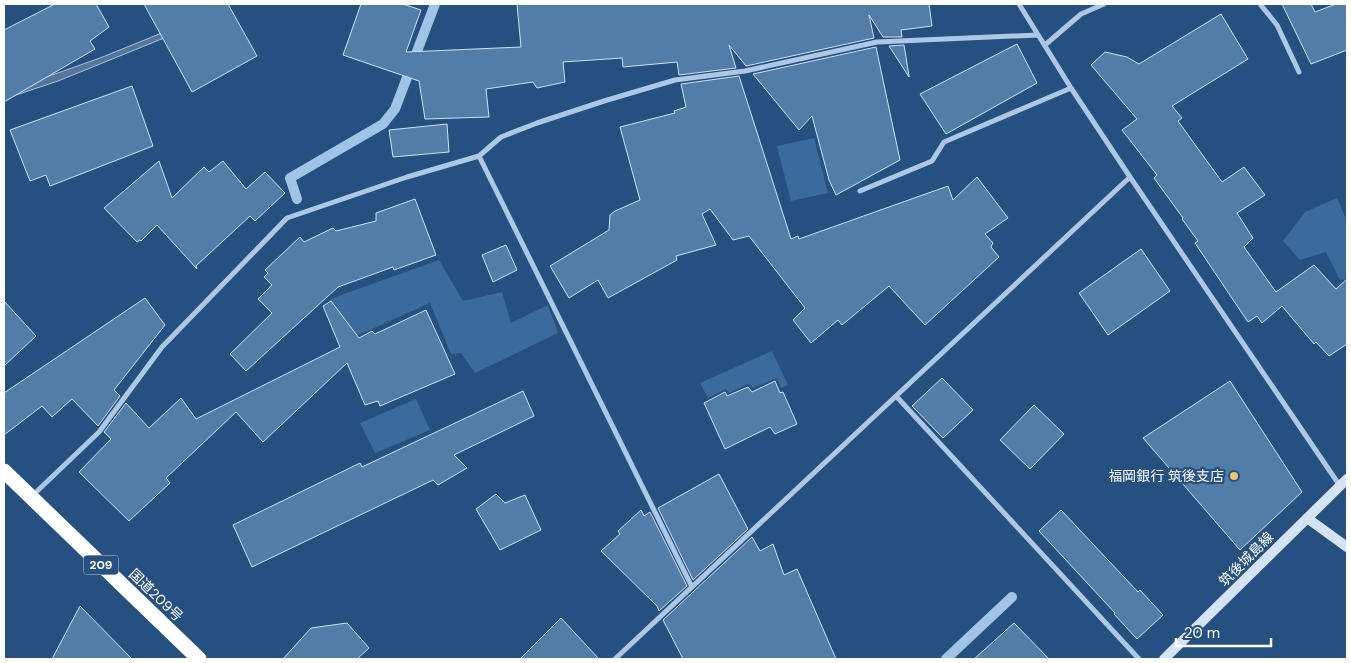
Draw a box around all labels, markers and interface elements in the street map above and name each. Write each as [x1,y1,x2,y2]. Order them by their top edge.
place label: 福岡銀行 筑後支店 [1108,467,1224,485]
marker: 福岡銀行 筑後支店 [1228,470,1240,482]
street label: 筑後城島線 [1215,528,1277,590]
road number: 209 [84,556,118,574]
street label: 国道209号 [125,565,187,625]
scale bar [1176,616,1271,648]
text: 20 m [1184,623,1220,643]

